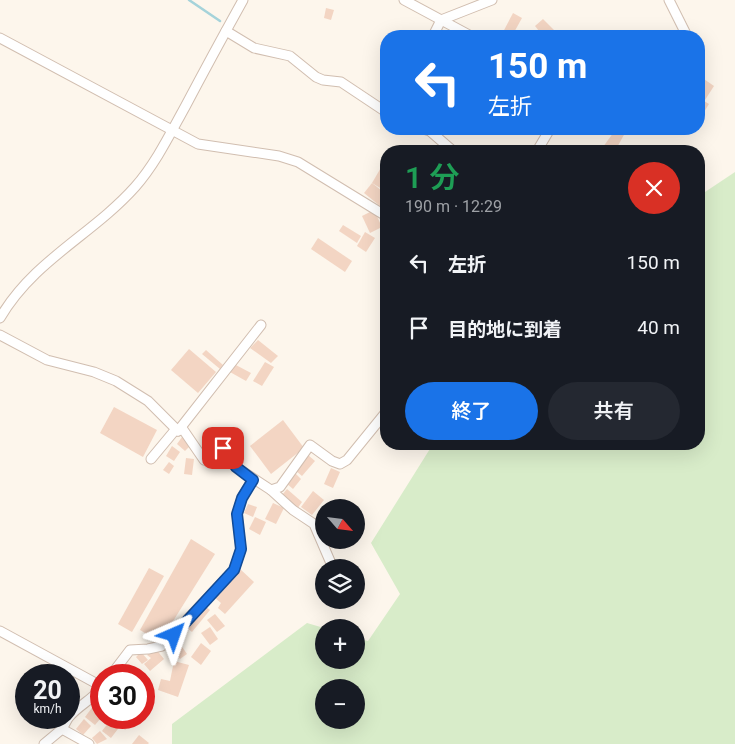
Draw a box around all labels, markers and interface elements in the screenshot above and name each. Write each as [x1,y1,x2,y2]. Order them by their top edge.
text: 150 m [488,46,587,87]
icon: left [405,50,470,115]
text: 左折 [488,94,532,119]
text: 1 分 [405,160,460,195]
button: close [628,162,680,214]
text: 190 m · 12:29 [405,197,502,216]
icon: left [405,249,433,277]
text: 150 m [627,251,680,274]
text: 左折 [448,253,486,276]
icon: arrive [405,314,433,342]
text: 40 m [637,316,680,339]
text: 目的地に到着 [448,318,562,341]
button: 終了 [405,382,538,440]
button: 共有 [548,382,680,440]
pin [202,427,244,469]
icon: arrive [209,434,237,462]
north arrow [315,499,365,549]
map controls [315,499,365,729]
button: layers [315,559,365,609]
position arrow [147,608,199,660]
button: + [315,619,365,669]
speed limit sign: 30 [90,664,155,729]
text: 20 [33,676,62,705]
button: − [315,679,365,729]
text: km/h [33,702,62,716]

